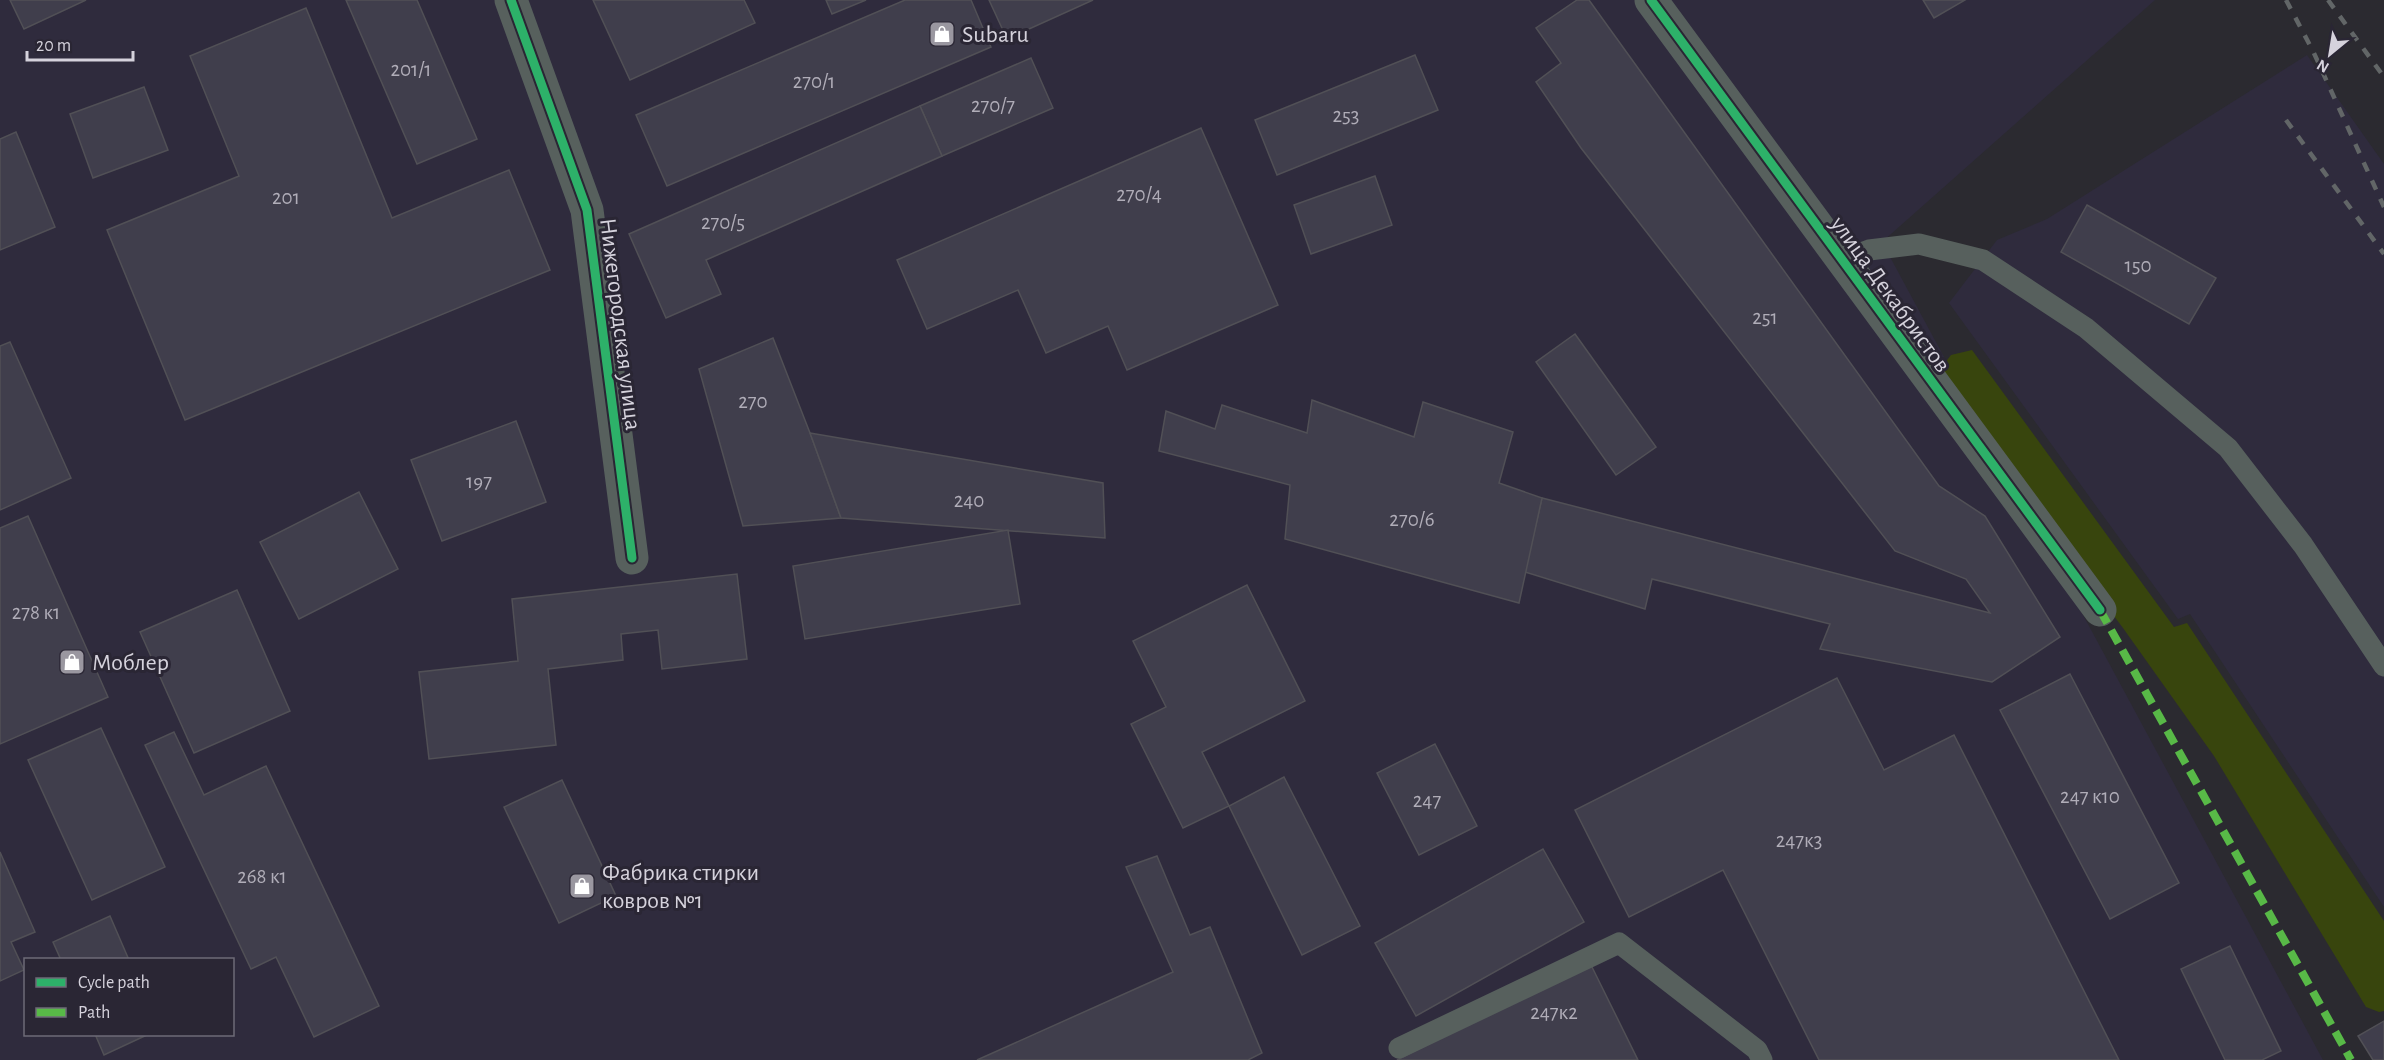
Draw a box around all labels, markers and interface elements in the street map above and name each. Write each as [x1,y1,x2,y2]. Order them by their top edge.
shop icon: Subaru [927,19,957,49]
place label: Subaru [962,23,1029,47]
scale bar [27,24,134,62]
north arrow [2300,24,2360,84]
text: 20 m [36,37,71,55]
text: N [2314,56,2332,76]
house number: 201/1 [390,59,432,80]
house number: 270/1 [793,71,835,92]
house number: 270/7 [971,95,1015,116]
house number: 253 [1333,105,1360,126]
house number: 270/4 [1116,184,1162,205]
house number: 201 [272,187,300,208]
street label: улица Декабристов [1825,211,1955,377]
house number: 270/5 [701,212,745,233]
street label: Нижегородская улица [595,217,645,432]
house number: 150 [2124,255,2152,276]
house number: 251 [1752,307,1778,328]
house number: 270 [738,391,768,412]
house number: 197 [466,471,492,492]
house number: 240 [954,490,984,511]
house number: 270/6 [1389,509,1435,530]
house number: 278 к1 [12,602,60,623]
shop icon: Моблер [57,647,87,677]
place label: Моблер [92,651,169,675]
house number: 247 к10 [2060,786,2120,807]
house number: 247 [1413,790,1441,811]
house number: 247к3 [1776,830,1822,851]
place label: Фабрика стирки ковров №1 [602,861,759,913]
house number: 268 к1 [237,866,287,887]
shop icon: Фабрика стирки ковров №1 [567,871,597,901]
legend [24,958,234,1036]
text: Cycle path [78,974,150,992]
house number: 247к2 [1530,1002,1578,1023]
text: Path [78,1004,110,1022]

